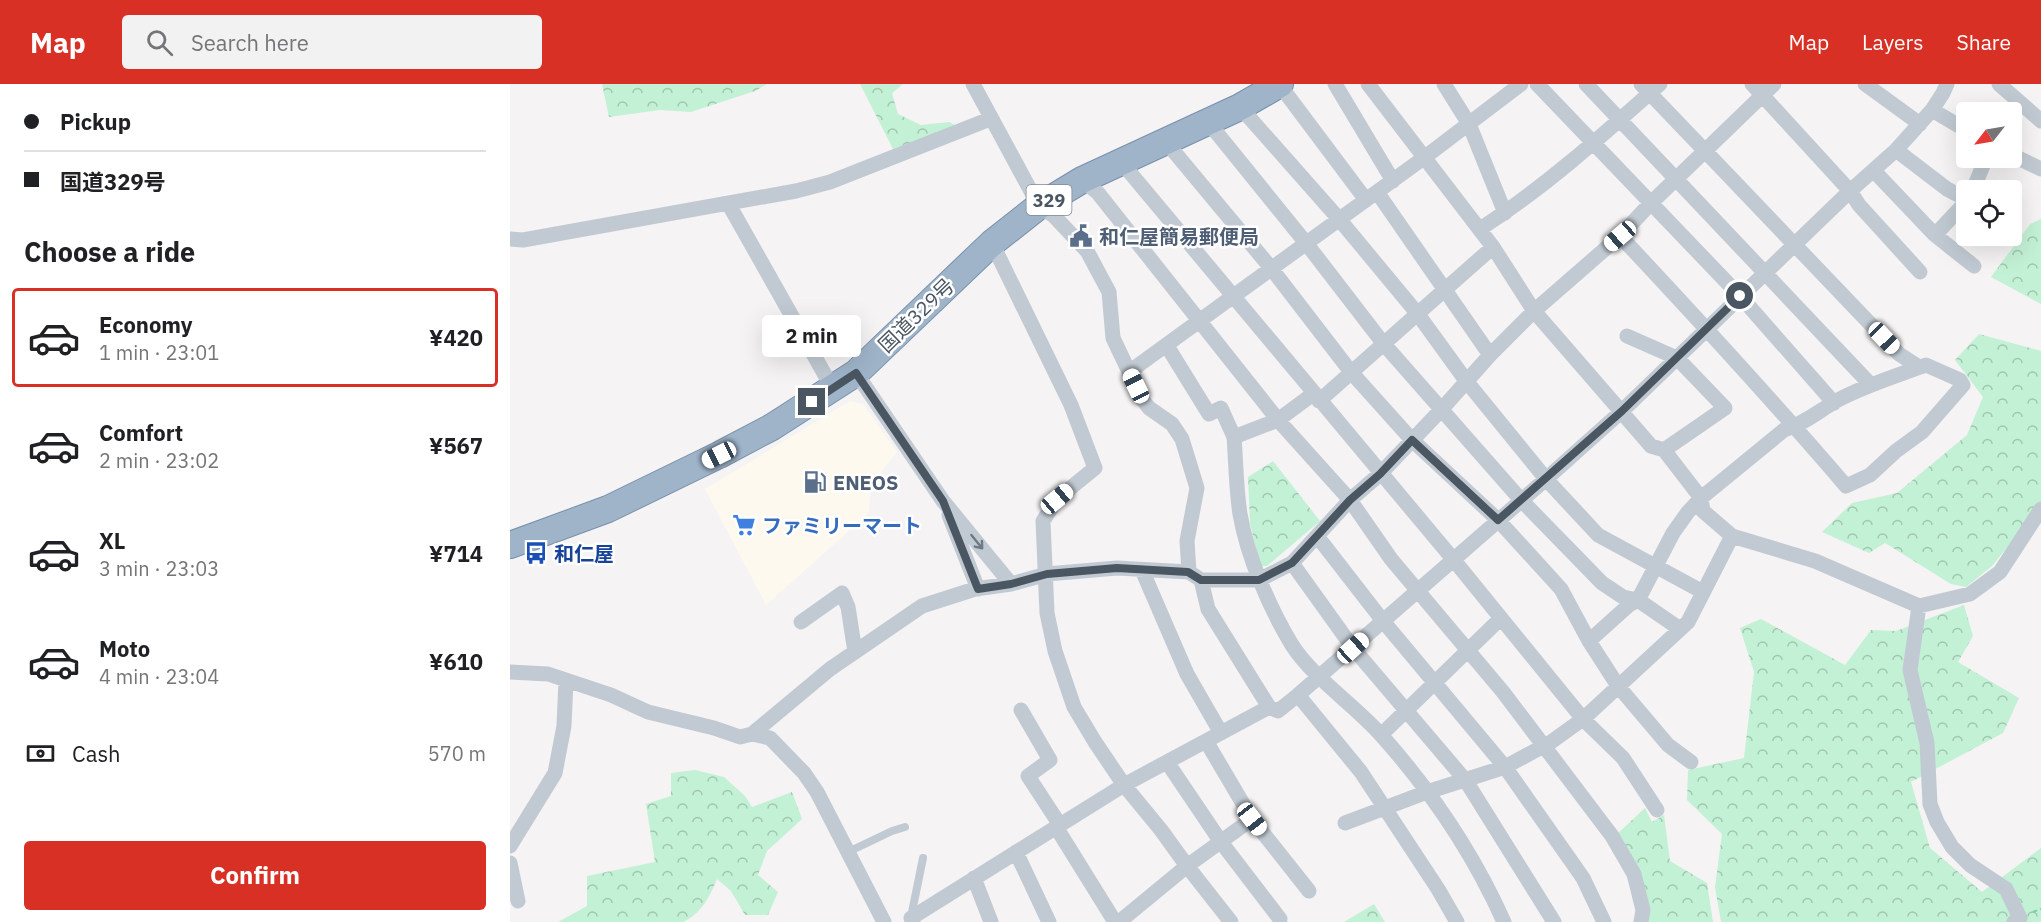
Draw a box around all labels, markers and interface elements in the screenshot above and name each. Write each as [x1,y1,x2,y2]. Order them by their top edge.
search box [122,15,542,69]
text: Map [30,24,86,61]
icon: search [143,26,176,59]
text: Search here [191,28,309,57]
text: Map [1789,28,1829,56]
text: Layers [1862,28,1924,56]
text: Share [1957,28,2011,56]
north arrow [1956,102,2022,168]
map controls [1956,102,2022,246]
text: Pickup [60,107,131,136]
text: 国道329号 [60,167,166,196]
button: locate [1956,180,2022,246]
road number: 329 [1026,185,1072,215]
car [1601,217,1639,255]
public building icon: 和仁屋簡易郵便局 [1068,223,1094,249]
place label: 和仁屋簡易郵便局 [1099,223,1259,250]
text: Choose a ride [24,234,195,269]
street label: 国道329号 [872,272,960,358]
route start [1726,282,1753,309]
text: Economy [99,310,193,339]
icon: car [27,311,81,365]
callout: 2 min [762,315,862,357]
car [1865,319,1903,357]
text: 2 min [785,322,838,349]
text: ¥420 [429,323,483,352]
text: 1 min · 23:01 [99,339,219,366]
car [1120,366,1152,406]
route end [798,388,825,415]
text: Comfort [99,418,183,447]
icon: car [27,419,81,473]
text: ¥567 [429,431,483,460]
car [699,439,739,471]
text: 2 min · 23:02 [99,447,219,474]
fuel station icon: ENEOS [802,469,828,495]
place label: ENEOS [833,469,898,496]
car [1037,481,1077,517]
supermarket icon: ファミリーマート [731,512,757,538]
place label: ファミリーマート [762,512,922,539]
text: XL [99,526,125,555]
icon: car [27,527,81,581]
one-way arrow [970,534,983,550]
text: ¥714 [429,539,483,568]
bus stop icon: 和仁屋 [523,540,549,566]
place label: 和仁屋 [554,540,614,567]
text: 3 min · 23:03 [99,555,219,582]
car [1334,629,1372,667]
text: Moto [99,634,150,663]
icon: car [27,635,81,689]
text: ¥610 [429,647,483,676]
text: 4 min · 23:04 [99,663,219,690]
icon: cash [24,737,57,770]
text: Cash [72,739,121,768]
text: 570 m [428,740,486,767]
car [1234,799,1270,839]
button: Confirm [24,841,486,910]

